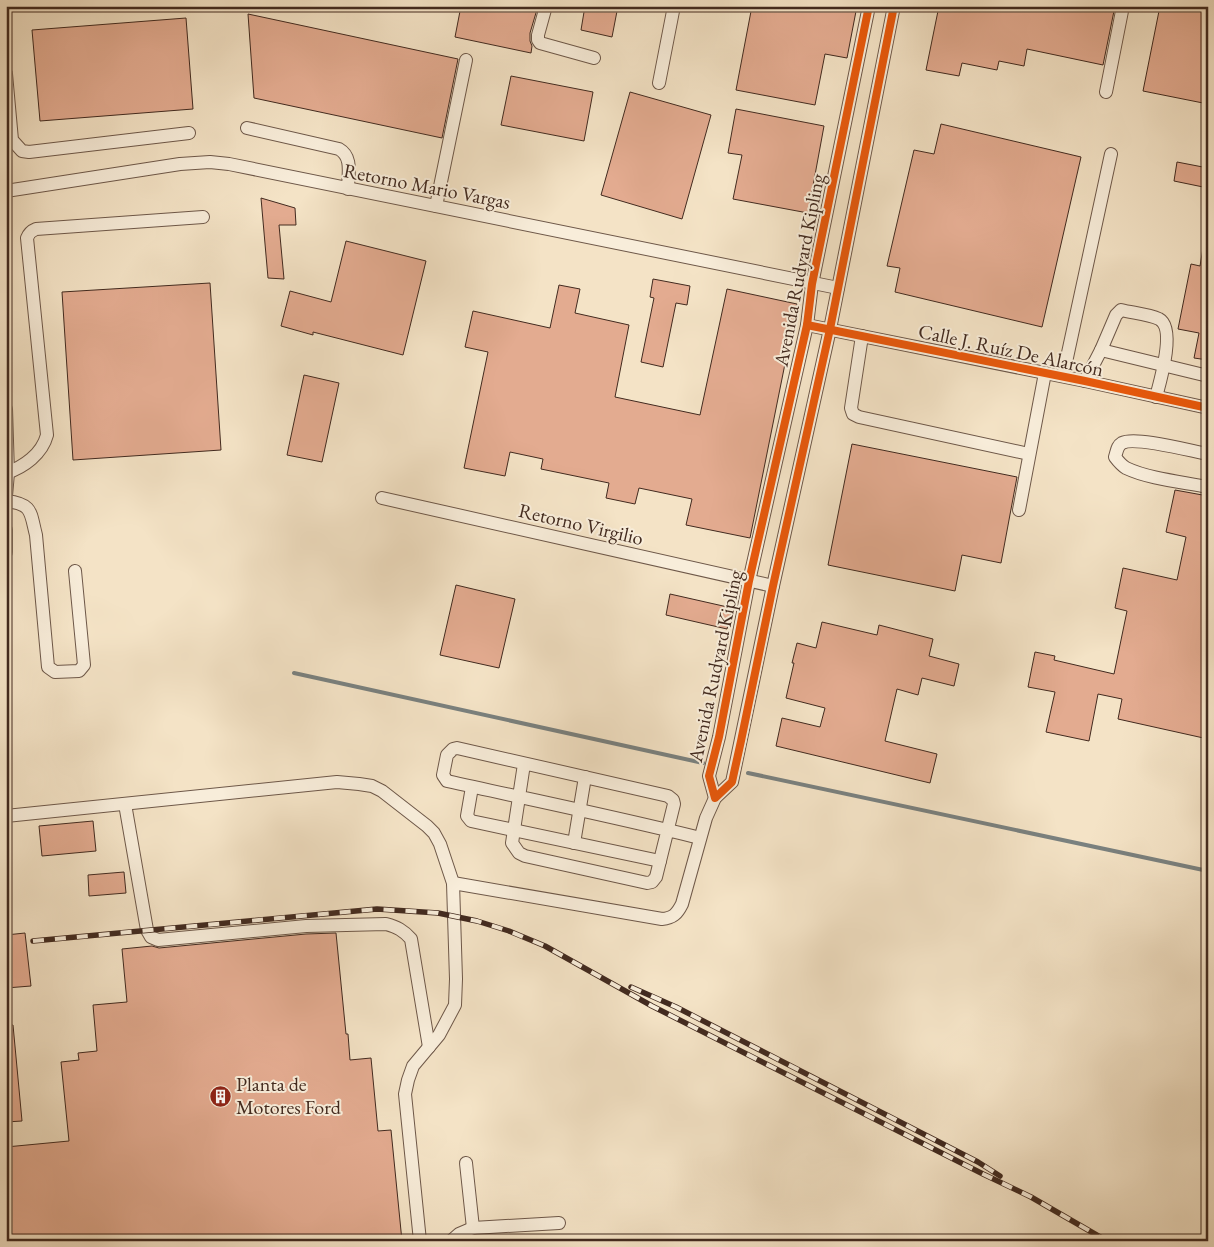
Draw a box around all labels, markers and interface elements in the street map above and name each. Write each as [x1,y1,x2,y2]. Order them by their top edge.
street label: Retorno Mario Vargas [341,157,513,215]
street label: Avenida Rudyard Kipling [767,171,830,370]
street label: Calle J. Ruíz De Alarcón [916,318,1106,382]
street label: Retorno Virgilio [516,497,646,551]
street label: Avenida Rudyard Kipling [682,567,748,765]
place label: Planta de Motores Ford [236,1071,342,1120]
building icon: Planta de Motores Ford [208,1084,232,1108]

